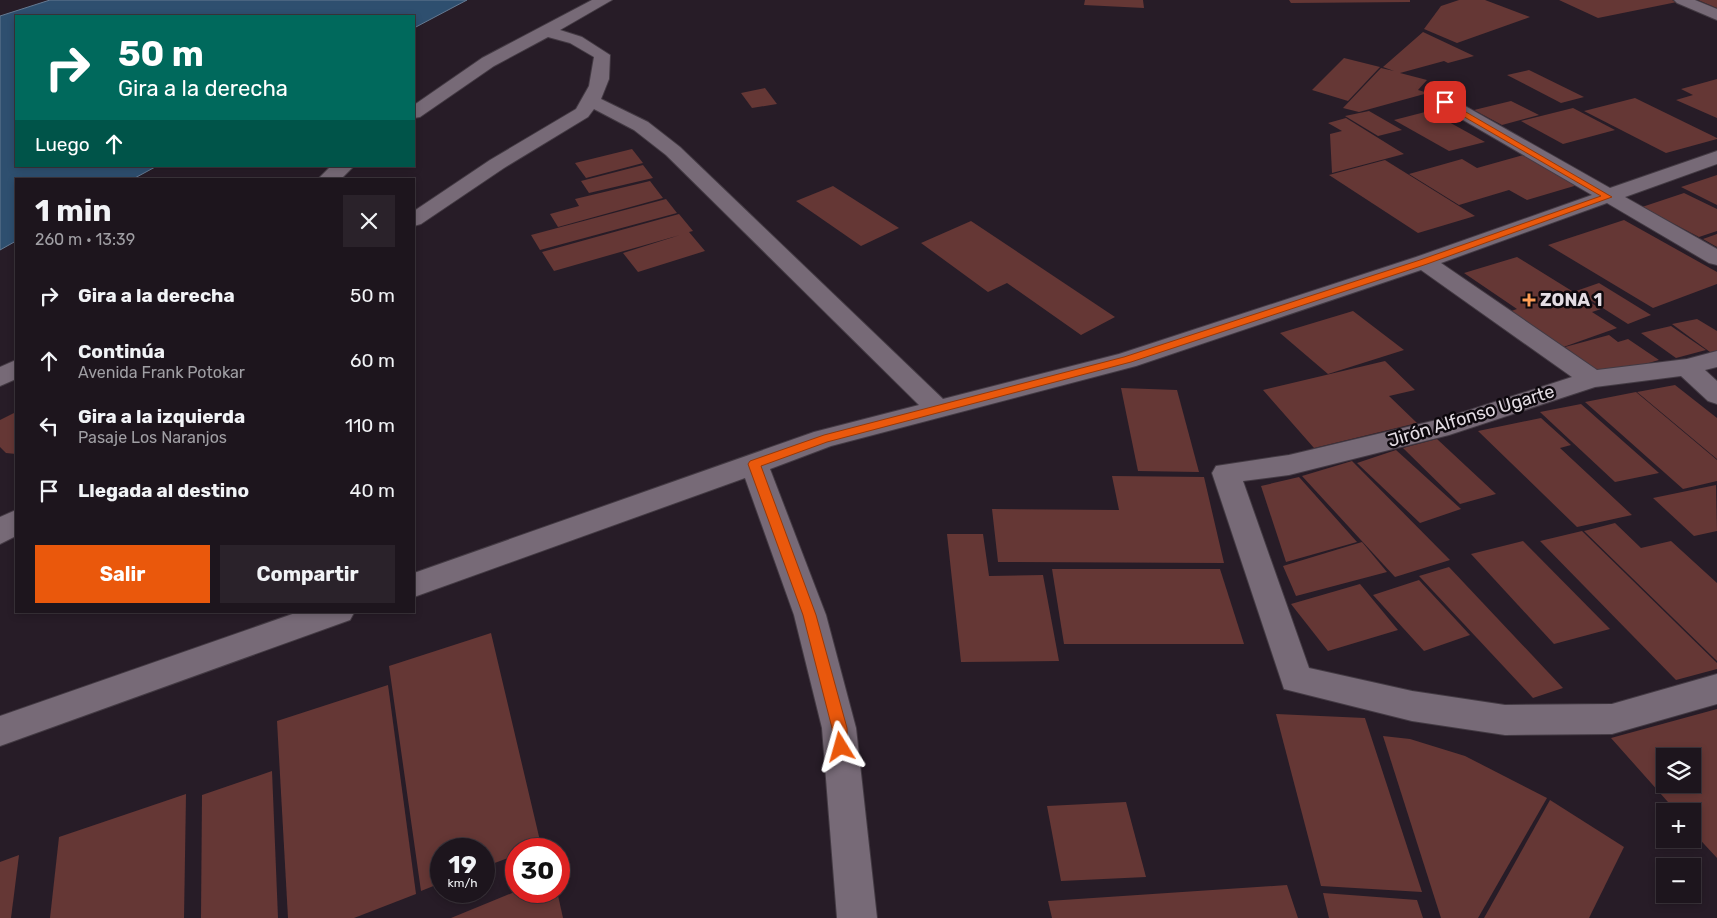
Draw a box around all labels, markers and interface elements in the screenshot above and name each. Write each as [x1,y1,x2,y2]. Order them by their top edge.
text: 50 m [118,33,204,75]
icon: right [35,35,100,100]
text: Gira a la derecha [118,75,288,102]
pin [1424,81,1466,123]
icon: arrive [1431,88,1459,116]
icon: ahead [100,130,128,158]
text: Luego [35,133,90,156]
text: 1 min [35,193,112,229]
button: close [343,195,395,247]
text: 260 m · 13:39 [35,230,135,249]
icon: right [35,282,63,310]
text: Gira a la derecha [78,284,235,307]
text: 50 m [350,284,395,307]
place label: ZONA 1 [1540,289,1603,311]
marker: ZONA 1 [1522,293,1536,307]
text: Continúa [78,340,165,363]
icon: ahead [35,347,63,375]
text: 60 m [350,349,395,372]
text: Avenida Frank Potokar [78,363,245,382]
street label: Jirón Alfonso Ugarte [1385,380,1557,452]
text: Gira a la izquierda [78,405,245,428]
icon: left [35,412,63,440]
text: 110 m [345,414,395,437]
text: Pasaje Los Naranjos [78,428,227,447]
icon: arrive [35,477,63,505]
text: Llegada al destino [78,479,249,502]
text: 40 m [350,479,395,502]
button: Salir [35,545,210,603]
button: Compartir [220,545,395,603]
position arrow [814,720,866,772]
map controls [1656,748,1701,903]
button: layers [1656,748,1701,793]
button: + [1656,803,1701,848]
speed limit sign: 30 [505,838,570,903]
text: 19 [448,850,477,879]
button: − [1656,858,1701,903]
text: km/h [448,876,477,890]

